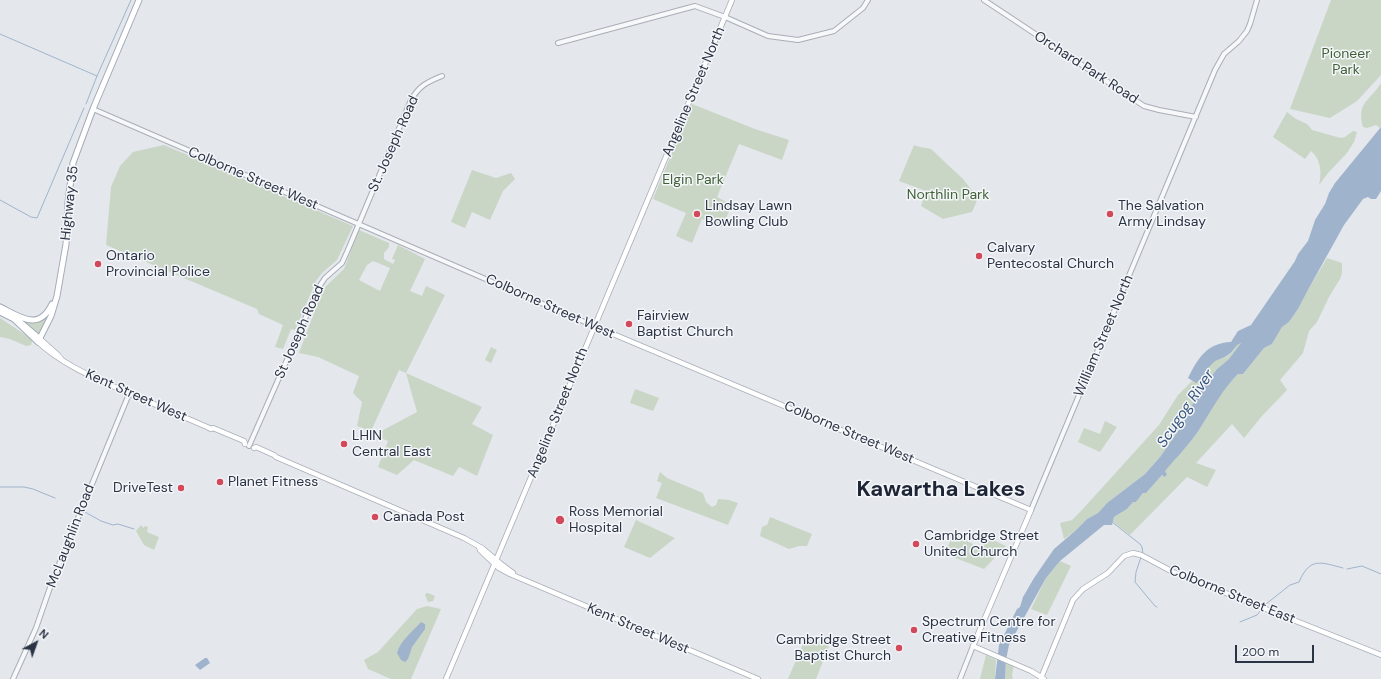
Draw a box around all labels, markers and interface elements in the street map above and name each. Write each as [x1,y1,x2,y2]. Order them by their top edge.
street label: Angeline Street North [659,25,729,159]
street label: Orchard Park Road [1031,28,1141,108]
park label: Pioneer Park [1322,46,1370,78]
street label: St. Joseph Road [365,93,423,195]
street label: Colborne Street West [185,144,321,214]
street label: Highway 35 [58,165,82,241]
park label: Elgin Park [662,172,724,188]
park label: Northlin Park [907,187,989,203]
place label: Lindsay Lawn Bowling Club [705,198,792,230]
place label: The Salvation Army Lindsay [1118,198,1206,230]
marker: Lindsay Lawn Bowling Club [692,209,702,219]
marker: The Salvation Army Lindsay [1105,209,1115,219]
place label: Calvary Pentecostal Church [987,240,1114,272]
place label: Ontario Provincial Police [106,248,210,280]
marker: Calvary Pentecostal Church [974,251,984,261]
marker: Ontario Provincial Police [93,259,103,269]
street label: Colborne Street West [483,271,617,343]
street label: William Street North [1071,273,1137,399]
street label: St Joseph Road [272,283,328,381]
place label: Fairview Baptist Church [637,308,733,340]
marker: Fairview Baptist Church [624,319,634,329]
street label: Angeline Street North [524,345,592,481]
street label: Kent Street West [83,366,189,426]
water label: Scugog River [1153,367,1219,451]
street label: Colborne Street West [781,398,917,468]
place label: LHIN Central East [352,428,431,460]
marker: LHIN Central East [339,439,349,449]
place label: Planet Fitness [228,474,318,490]
marker: Planet Fitness [215,477,225,487]
district label: Kawartha Lakes [857,477,1025,503]
place label: DriveTest [113,480,173,496]
street label: McLaughlin Road [44,482,98,590]
marker: DriveTest [176,483,186,493]
place label: Ross Memorial Hospital [569,504,663,536]
place label: Canada Post [383,509,465,525]
marker: Canada Post [370,512,380,522]
marker: Ross Memorial Hospital [554,514,566,526]
place label: Cambridge Street United Church [924,528,1039,560]
marker: Cambridge Street United Church [911,539,921,549]
street label: Colborne Street East [1166,562,1298,628]
street label: Kent Street West [584,600,692,658]
place label: Spectrum Centre for Creative Fitness [922,614,1056,646]
north arrow [16,623,56,663]
marker: Spectrum Centre for Creative Fitness [909,625,919,635]
text: N [36,626,51,642]
place label: Cambridge Street Baptist Church [776,632,891,664]
scale bar [1237,637,1316,663]
marker: Cambridge Street Baptist Church [894,643,904,653]
text: 200 m [1242,644,1279,660]

